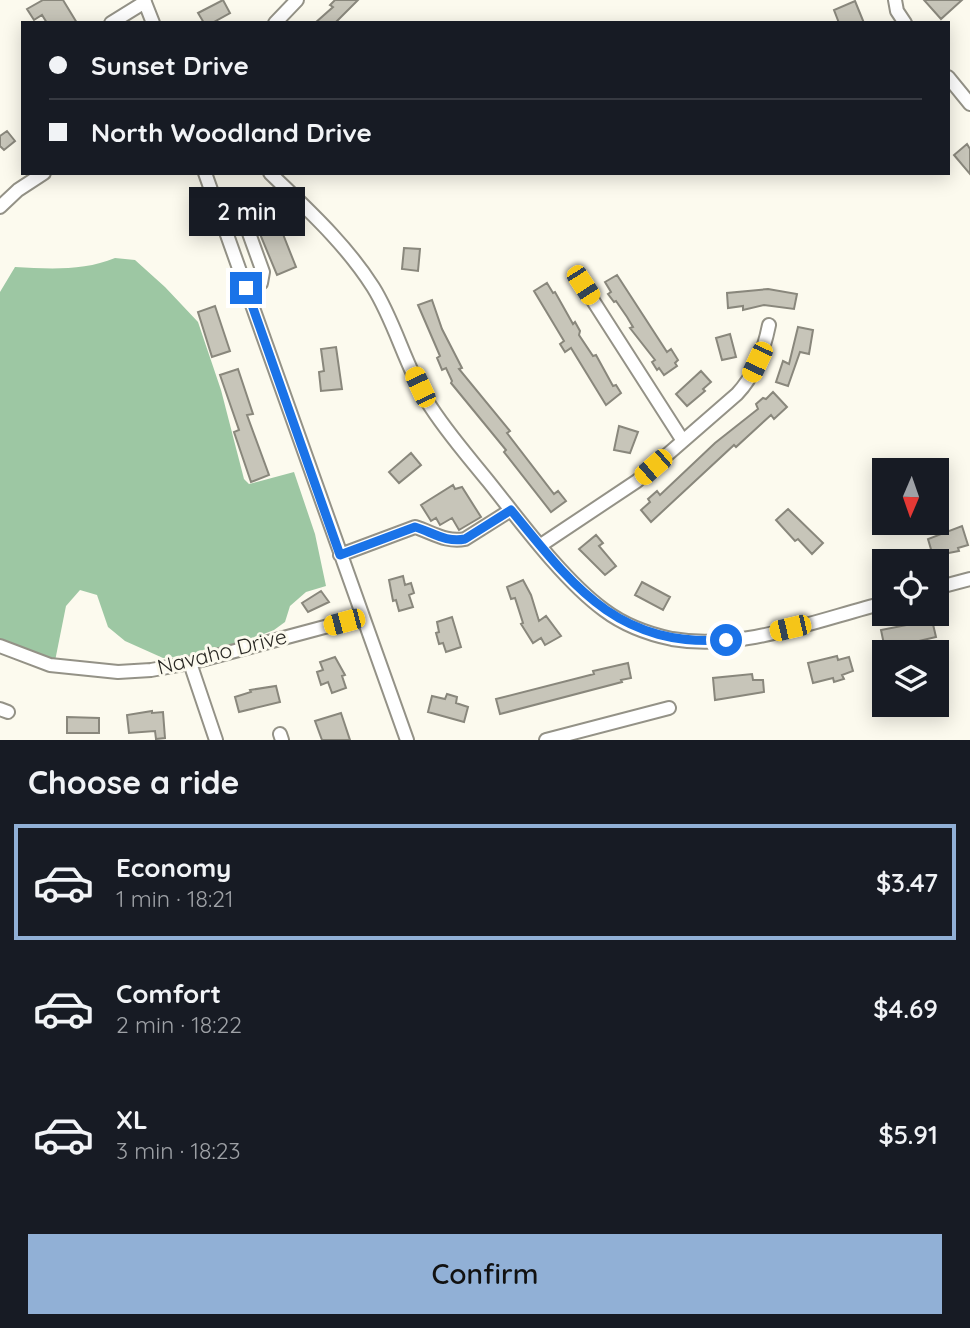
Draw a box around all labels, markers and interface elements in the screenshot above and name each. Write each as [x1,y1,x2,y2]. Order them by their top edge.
text: Sunset Drive [91,49,249,82]
text: North Woodland Drive [91,116,372,149]
callout: 2 min [188,187,304,236]
text: 2 min [217,197,277,226]
car [563,262,604,308]
route end [230,272,262,304]
car [739,339,776,385]
car [402,364,439,410]
car [631,445,676,489]
north arrow [872,458,948,536]
map controls [872,458,949,717]
button: locate [872,549,949,626]
car [321,606,368,638]
car [768,613,813,643]
street label: Navaho Drive [154,622,289,680]
route start [710,624,742,656]
button: layers [872,640,949,717]
text: Choose a ride [28,762,240,802]
icon: car [32,851,95,914]
text: Economy [116,851,231,884]
text: $3.47 [876,866,938,899]
text: 1 min · 18:21 [116,884,234,913]
icon: car [32,977,95,1040]
text: Comfort [116,977,221,1010]
text: $4.69 [873,992,938,1025]
text: 2 min · 18:22 [116,1010,242,1039]
icon: car [32,1103,95,1166]
text: XL [116,1103,148,1136]
text: $5.91 [878,1118,938,1151]
text: 3 min · 18:23 [116,1136,241,1165]
button: Confirm [28,1234,942,1314]

